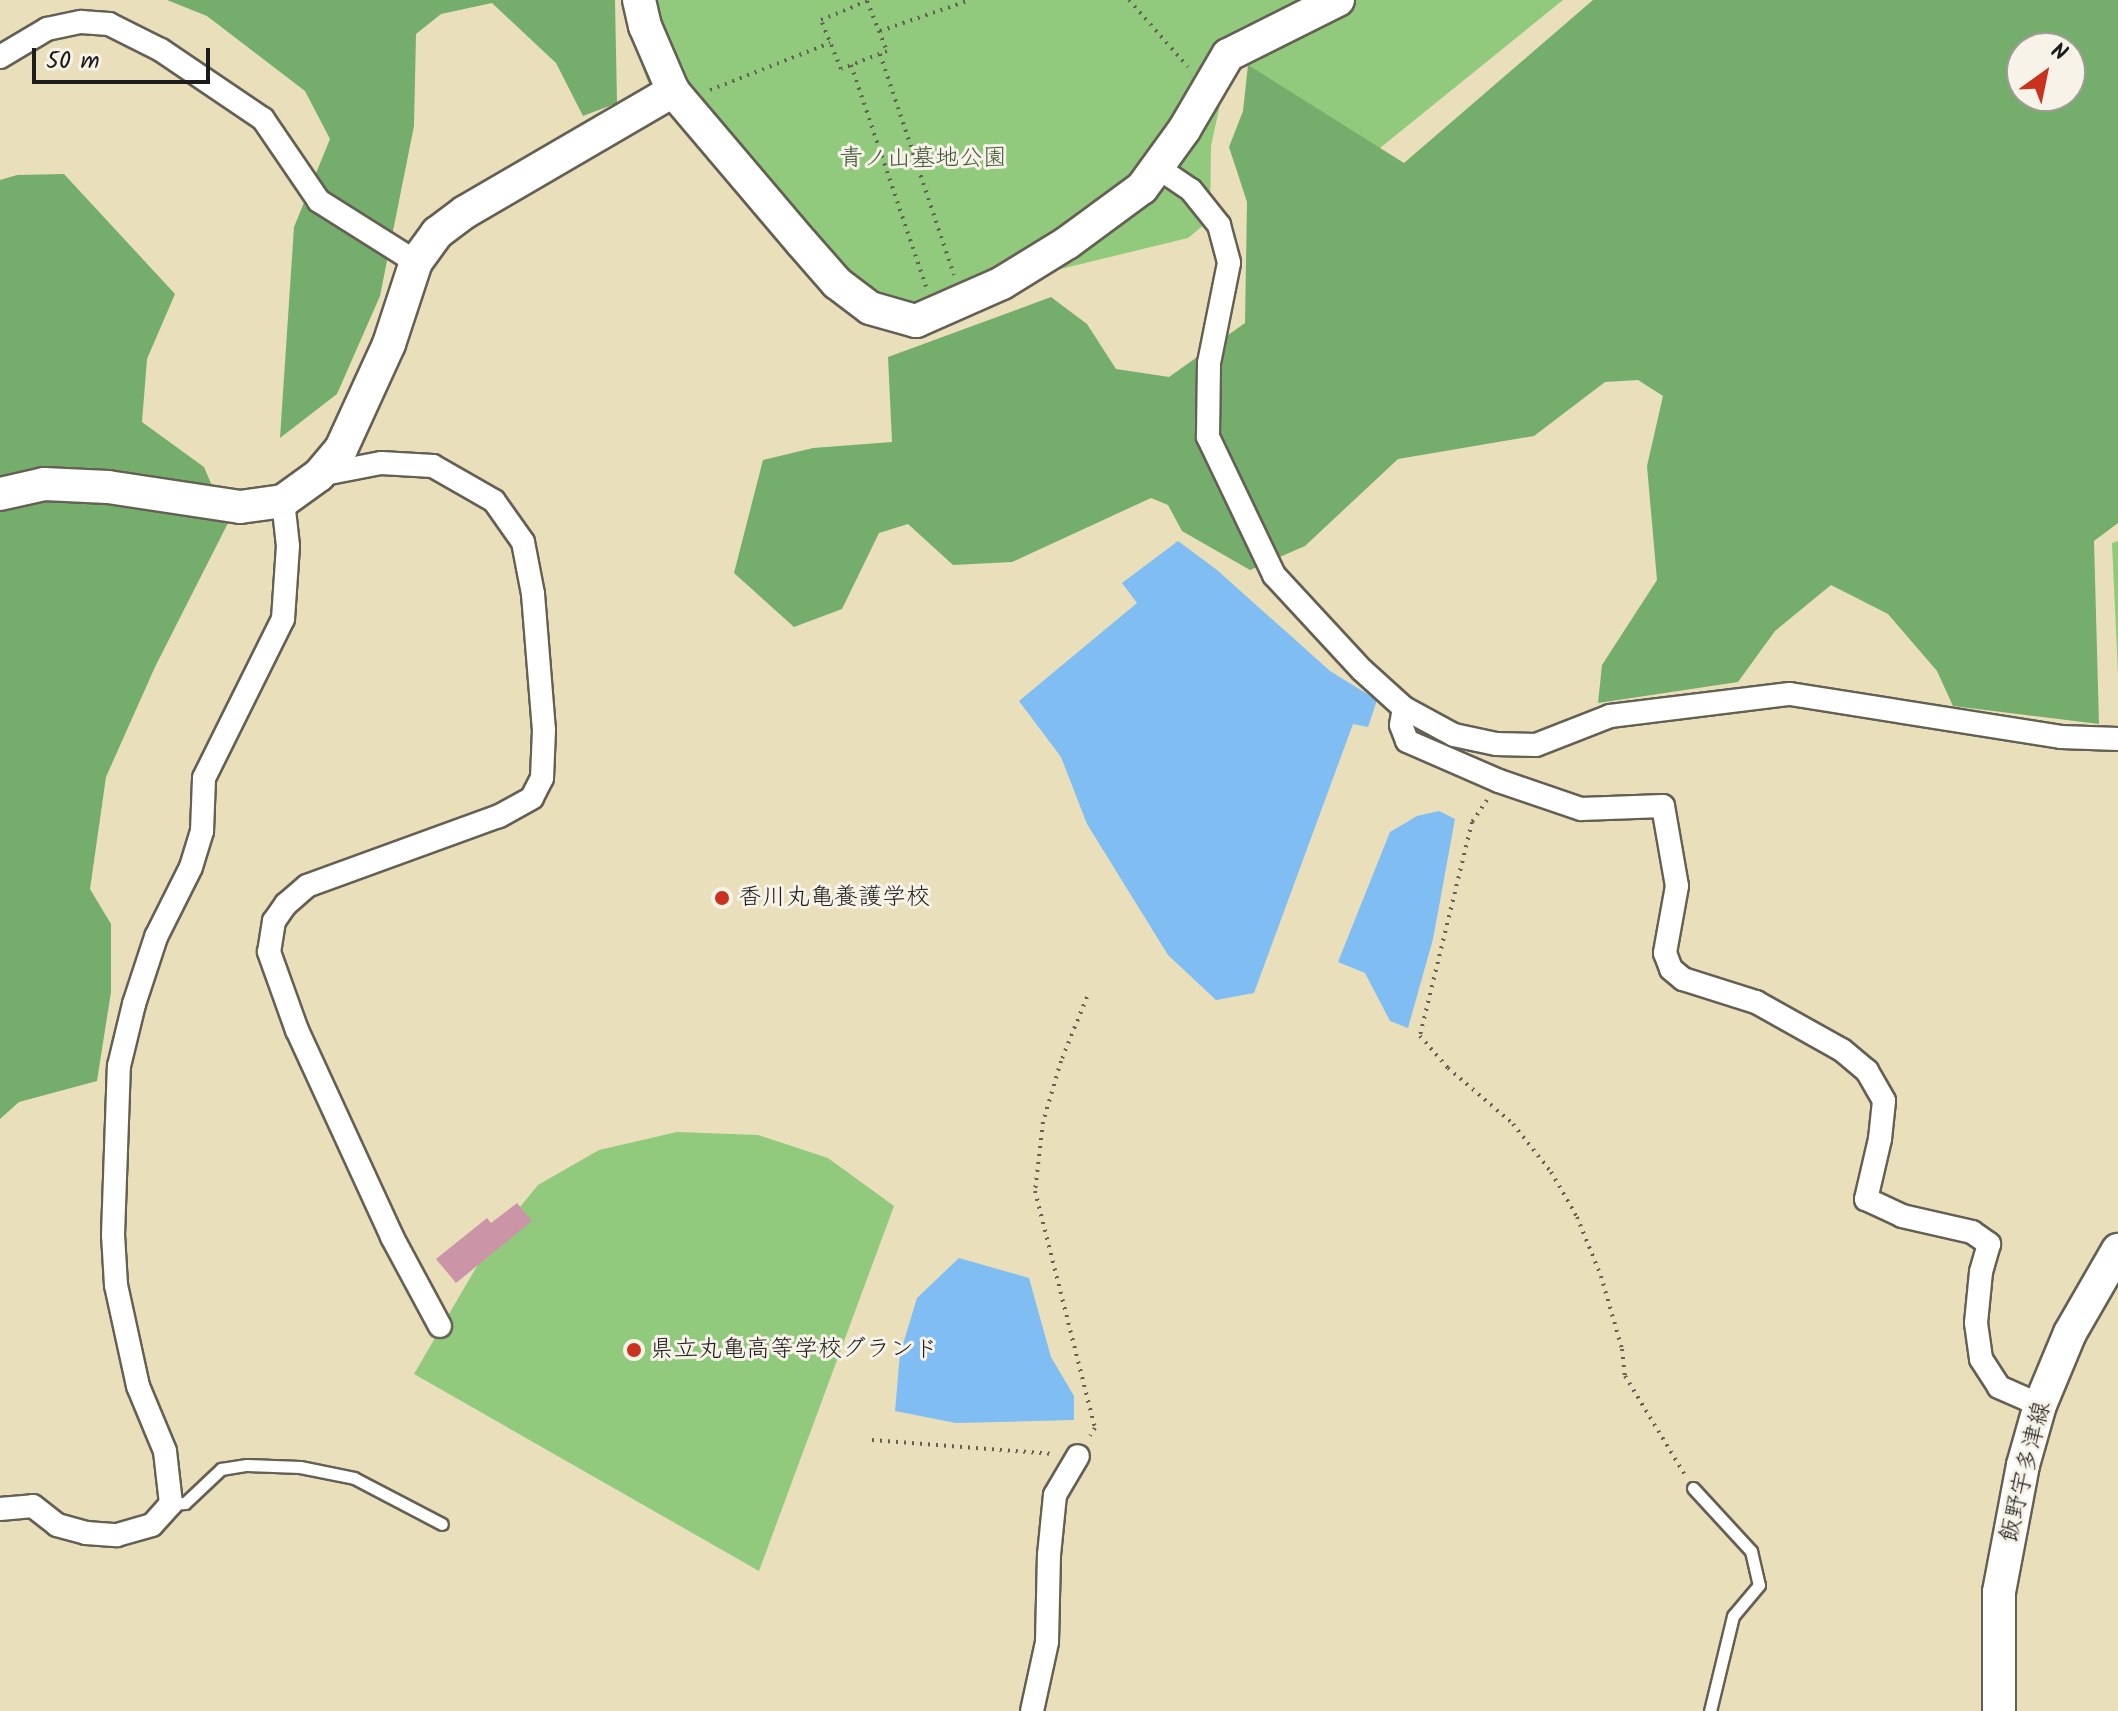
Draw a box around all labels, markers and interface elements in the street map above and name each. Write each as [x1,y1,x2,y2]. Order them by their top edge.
scale bar [36,32,214,82]
north arrow [2006,32,2086,112]
text: N [2043,35,2074,72]
text: 50 m [46,42,100,81]
park label: 青ノ山墓地公園 [839,145,1007,173]
place label: 香川丸亀養護学校 [738,884,930,912]
marker: 香川丸亀養護学校 [713,889,731,907]
place label: 県立丸亀高等学校グランド [650,1336,938,1364]
marker: 県立丸亀高等学校グランド [625,1341,643,1359]
street label: 飯野宇多津線 [1995,1399,2057,1545]

